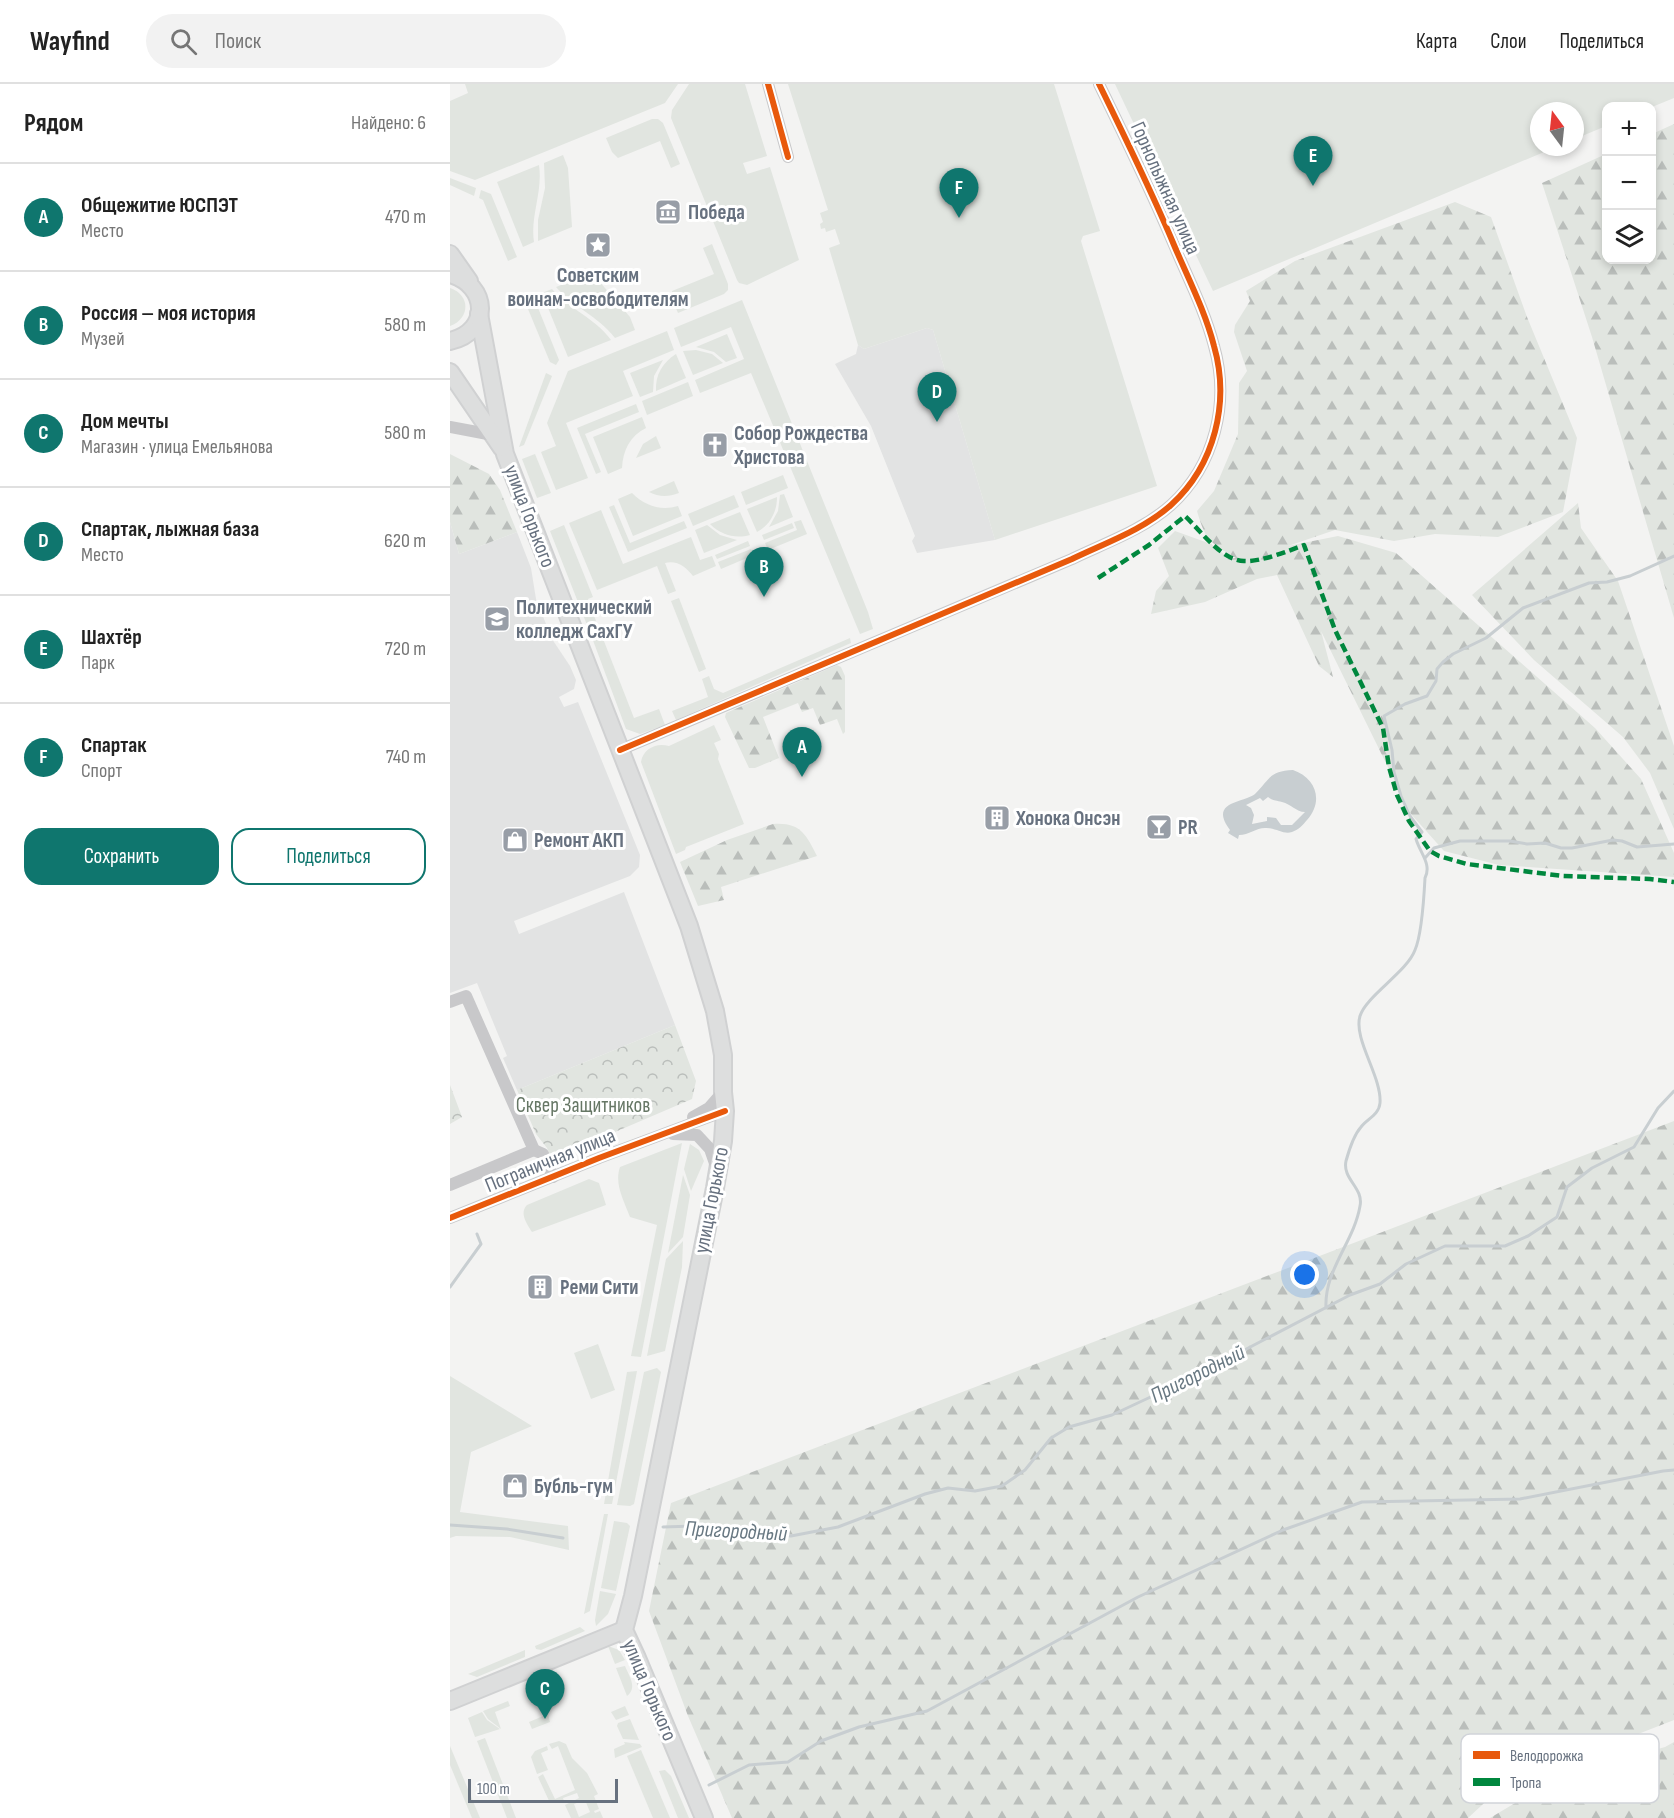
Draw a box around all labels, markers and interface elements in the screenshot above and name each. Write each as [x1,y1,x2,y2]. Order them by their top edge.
search box [146,14,566,68]
text: Wayfind [30,25,110,58]
icon: search [167,25,200,58]
text: Поиск [215,28,261,55]
text: Карта [1416,29,1457,54]
text: Слои [1490,29,1526,54]
text: Поделиться [1559,29,1644,54]
north arrow [1530,102,1584,156]
map controls [1602,102,1656,264]
button: + [1602,102,1656,156]
text: Рядом [24,108,83,139]
text: Найдено: 6 [351,111,426,135]
street label: Горнолыжная улица [1125,118,1206,258]
pin: E [1294,136,1332,186]
button: − [1602,156,1656,210]
pin: F [940,168,978,218]
text: Общежитие ЮСПЭТ [81,192,238,219]
museum icon: Победа [653,197,683,227]
place label: Победа [688,200,745,225]
text: A [39,205,48,229]
text: 470 m [385,205,426,229]
button: layers [1602,210,1656,264]
text: Место [81,219,124,243]
place icon: Советским воинам-освободителям [583,230,613,260]
place label: Советским воинам-освободителям [507,263,689,312]
text: Россия – моя история [81,300,256,327]
text: B [39,313,48,337]
text: 580 m [384,313,426,337]
text: Музей [81,327,125,351]
pin: D [918,372,956,422]
text: Дом мечты [81,408,169,435]
text: C [38,421,49,445]
text: 580 m [384,421,426,445]
place label: Собор Рождества Христова [733,421,868,470]
church icon: Собор Рождества Христова [700,430,730,460]
text: Магазин · улица Емельянова [81,435,273,459]
street label: улица Горького [499,461,561,571]
text: Спартак, лыжная база [81,516,259,543]
text: D [38,529,49,553]
text: 620 m [384,529,426,553]
text: Место [81,543,124,567]
pin: B [744,548,784,597]
place label: Политехнический колледж СахГУ [516,595,652,644]
school or university icon: Политехнический колледж СахГУ [482,604,512,634]
text: Шахтёр [81,624,142,651]
text: E [39,637,48,661]
text: 720 m [385,637,426,661]
text: Парк [81,651,115,675]
pin: A [782,728,822,777]
text: Спартак [81,732,147,759]
text: F [39,745,48,769]
text: 740 m [386,745,426,769]
text: Спорт [81,759,122,783]
building icon: Хонока Онсэн [982,803,1012,833]
place label: Хонока Онсэн [1015,806,1120,831]
bar icon: PR [1144,812,1174,842]
place label: PR [1178,815,1198,840]
shop icon: Ремонт АКП [500,825,530,855]
button: Сохранить [24,828,219,885]
button: Поделиться [231,828,426,885]
place label: Ремонт АКП [534,828,624,853]
park label: Сквер Защитников [516,1093,650,1118]
street label: Пограничная улица [481,1123,619,1198]
street label: улица Горького [689,1145,734,1255]
your location [1290,1260,1319,1289]
building icon: Реми Сити [525,1272,555,1302]
place label: Реми Сити [560,1275,639,1300]
water label: Пригородный [1146,1339,1249,1410]
shop icon: Бубль-гум [500,1471,530,1501]
place label: Бубль-гум [534,1474,613,1499]
water label: Пригородный [684,1515,788,1548]
street label: улица Горького [617,1636,682,1745]
pin: C [526,1670,565,1719]
legend [1461,1734,1659,1803]
text: Велодорожка [1510,1747,1583,1766]
text: Тропа [1510,1774,1541,1793]
scale bar [468,1776,618,1804]
text: 100 m [477,1780,510,1799]

